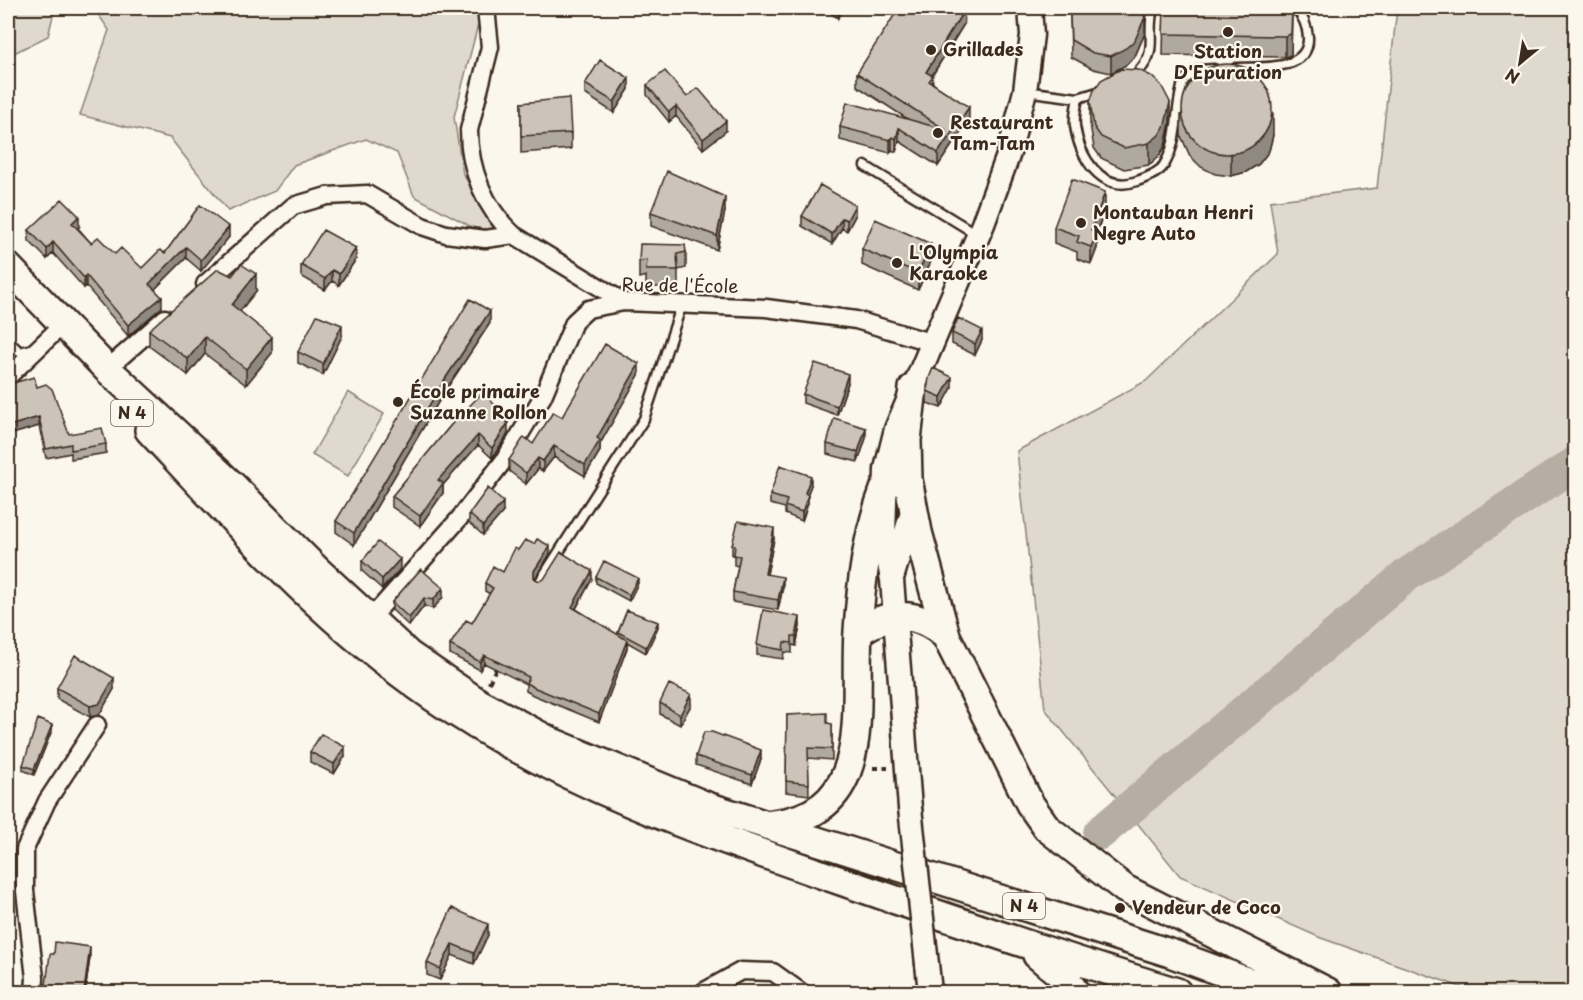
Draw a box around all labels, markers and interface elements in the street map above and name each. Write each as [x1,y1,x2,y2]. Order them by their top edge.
marker: Station D'Epuration [1221,25,1235,39]
north arrow [1490,33,1550,93]
place label: Grillades [943,35,1024,62]
place label: Station D'Epuration [1174,37,1282,85]
marker: Grillades [924,43,938,57]
text: N [1501,63,1523,90]
place label: Restaurant Tam-Tam [950,108,1054,156]
marker: Restaurant Tam-Tam [931,126,945,140]
place label: Montauban Henri Negre Auto [1093,198,1254,246]
marker: Montauban Henri Negre Auto [1074,216,1088,230]
place label: L'Olympia Karaoke [909,238,999,286]
marker: L'Olympia Karaoke [890,256,904,270]
street label: Rue de l'École [621,270,739,299]
place label: École primaire Suzanne Rollon [410,377,547,425]
marker: École primaire Suzanne Rollon [391,395,405,409]
road number: N 4 [111,400,153,426]
road number: N 4 [1003,893,1045,919]
place label: Vendeur de Coco [1132,893,1281,920]
marker: Vendeur de Coco [1113,901,1127,915]

